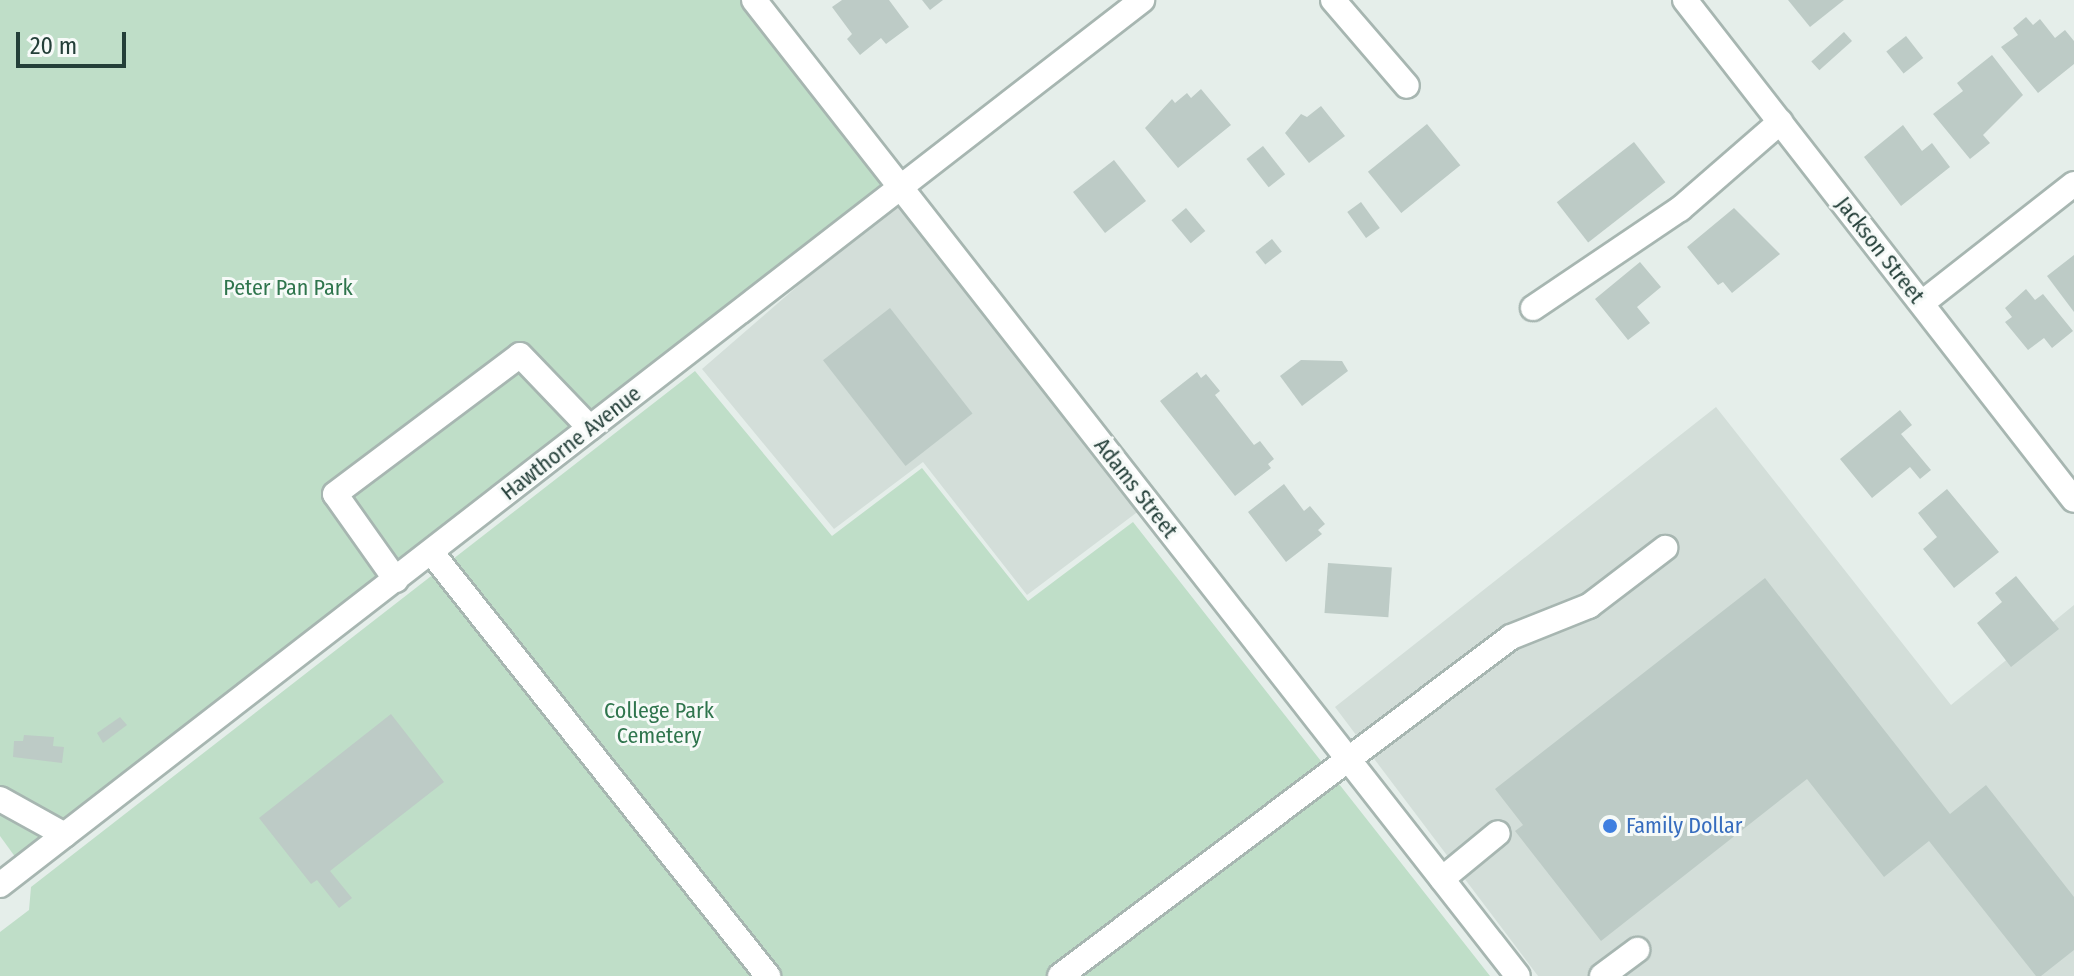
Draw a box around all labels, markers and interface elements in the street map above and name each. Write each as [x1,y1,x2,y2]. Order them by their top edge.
scale bar [20,16,130,66]
text: 20 m [30,32,77,60]
street label: Jackson Street [1830,191,1930,309]
park label: Peter Pan Park [223,275,353,301]
street label: Hawthorne Avenue [496,380,646,506]
street label: Adams Street [1089,433,1183,543]
park label: College Park Cemetery [604,697,714,748]
place label: Family Dollar [1626,813,1742,839]
marker: Family Dollar [1601,817,1619,835]

